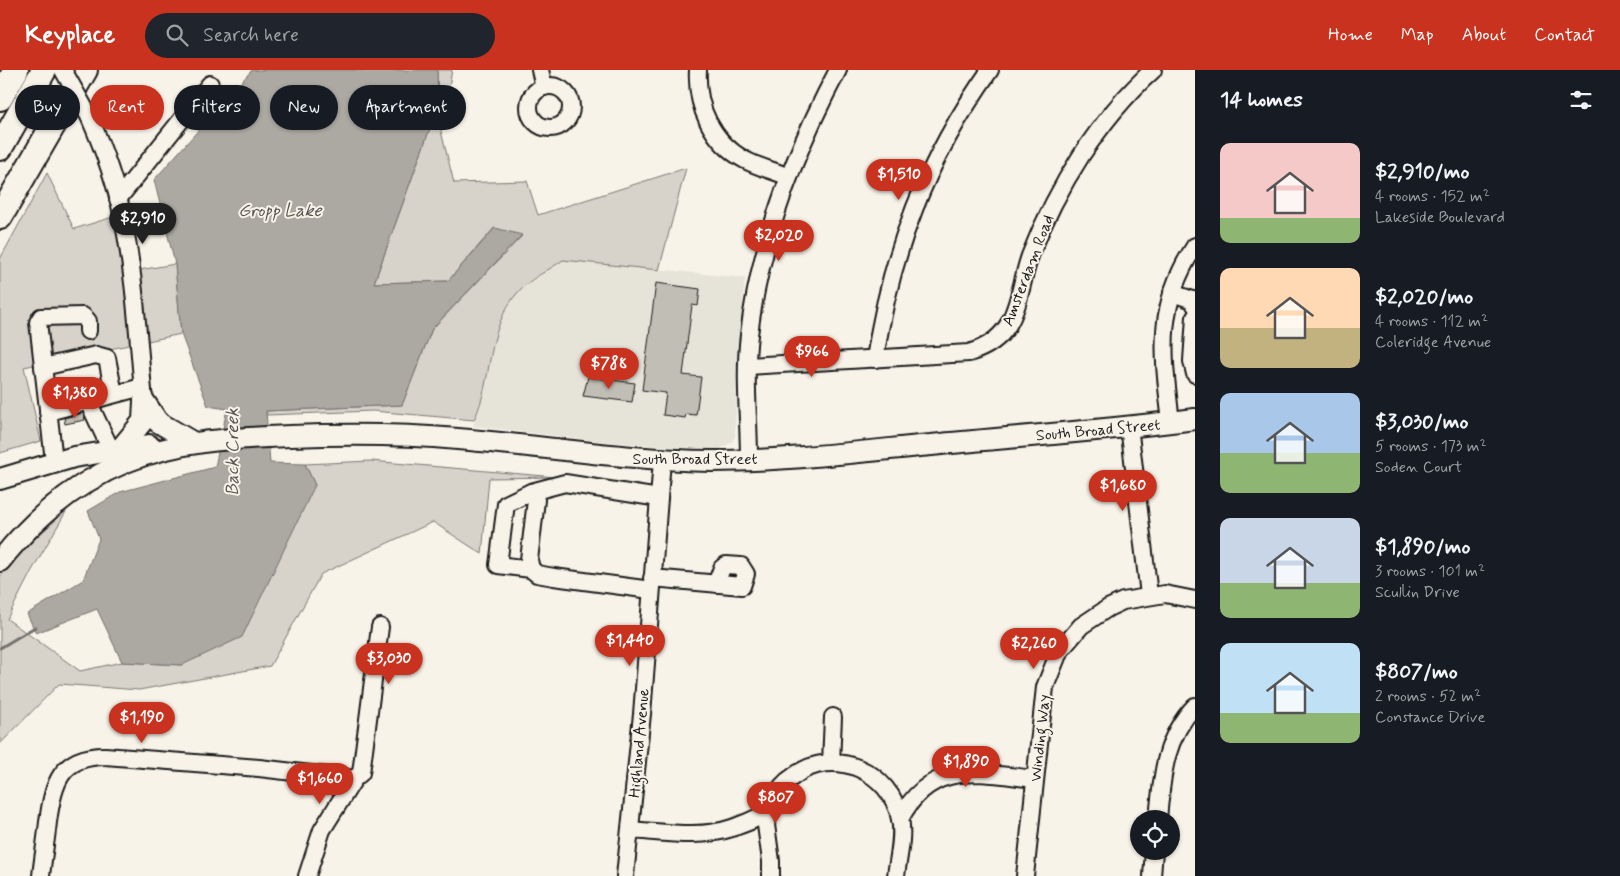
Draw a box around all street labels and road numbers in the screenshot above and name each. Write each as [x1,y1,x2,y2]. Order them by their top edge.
street label: Amsterdam Road [997,212,1059,329]
street label: South Broad Street [1035,415,1161,446]
street label: South Broad Street [633,449,757,470]
street label: Highland Avenue [624,687,656,799]
street label: Winding Way [1025,693,1057,783]

